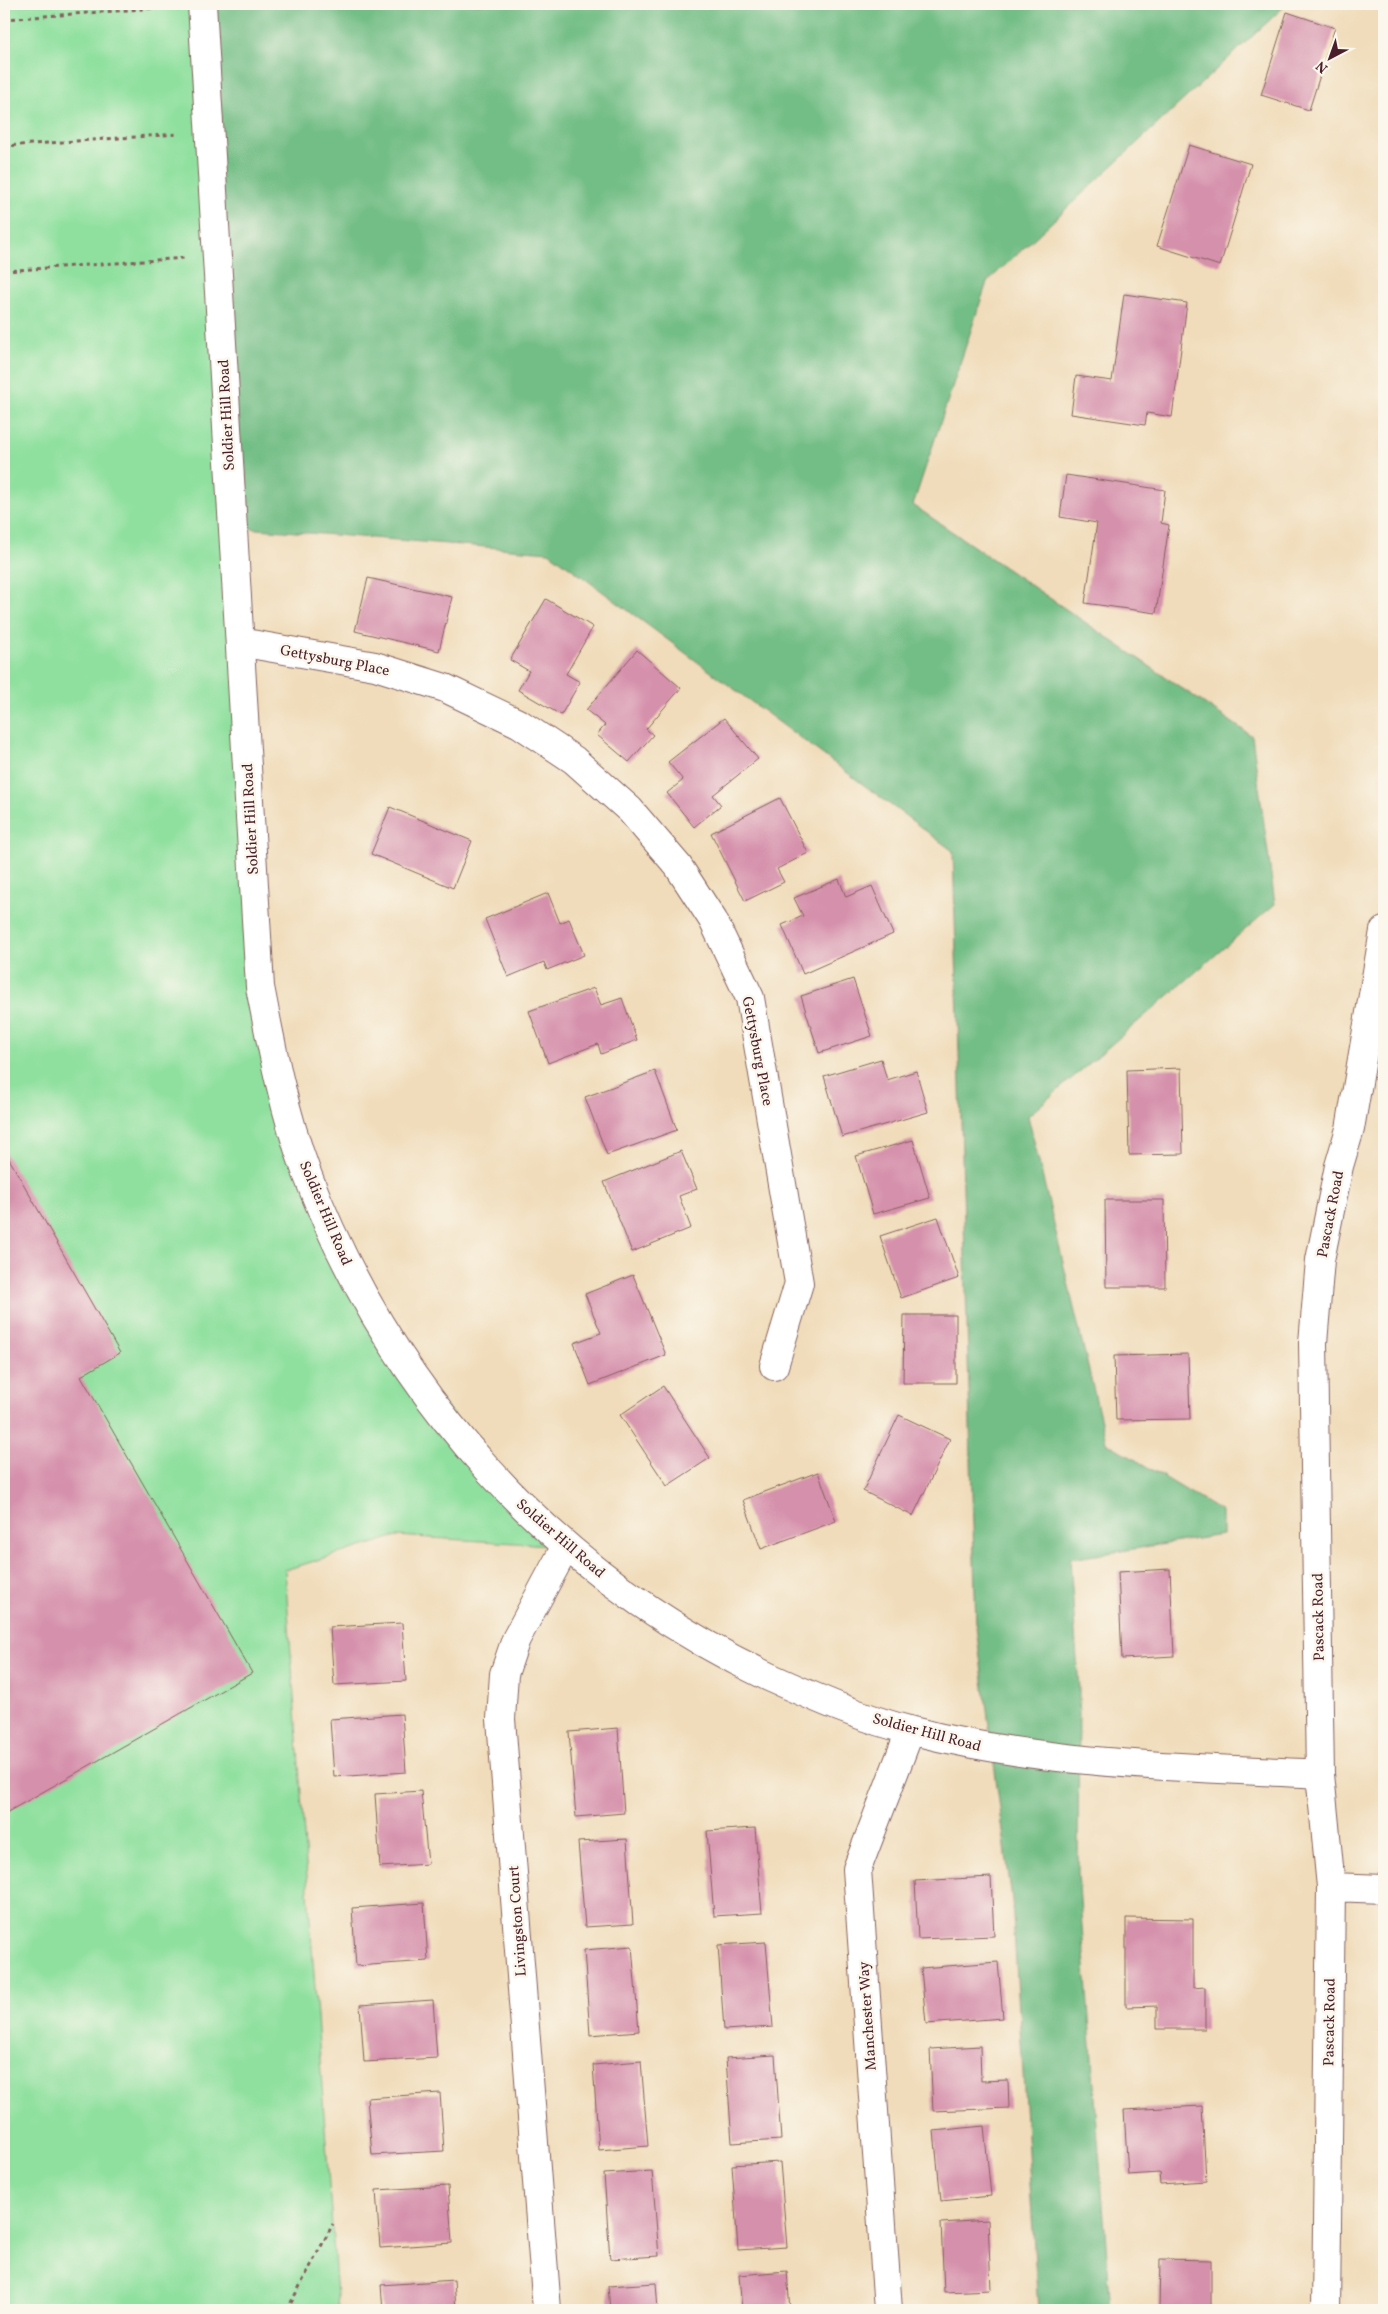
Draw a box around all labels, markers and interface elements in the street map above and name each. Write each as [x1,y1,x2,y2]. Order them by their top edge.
north arrow [1306,32,1356,82]
text: N [1312,56,1333,77]
street label: Soldier Hill Road [214,359,241,471]
street label: Gettysburg Place [278,641,391,682]
street label: Soldier Hill Road [238,763,265,875]
street label: Gettysburg Place [736,995,777,1108]
street label: Soldier Hill Road [293,1158,356,1269]
street label: Pascack Road [1313,1169,1350,1260]
street label: Soldier Hill Road [511,1495,609,1584]
street label: Pascack Road [1308,1573,1331,1661]
street label: Soldier Hill Road [870,1709,983,1758]
street label: Livingston Court [504,1865,533,1977]
street label: Manchester Way [854,1961,883,2071]
street label: Pascack Road [1319,1978,1342,2066]

